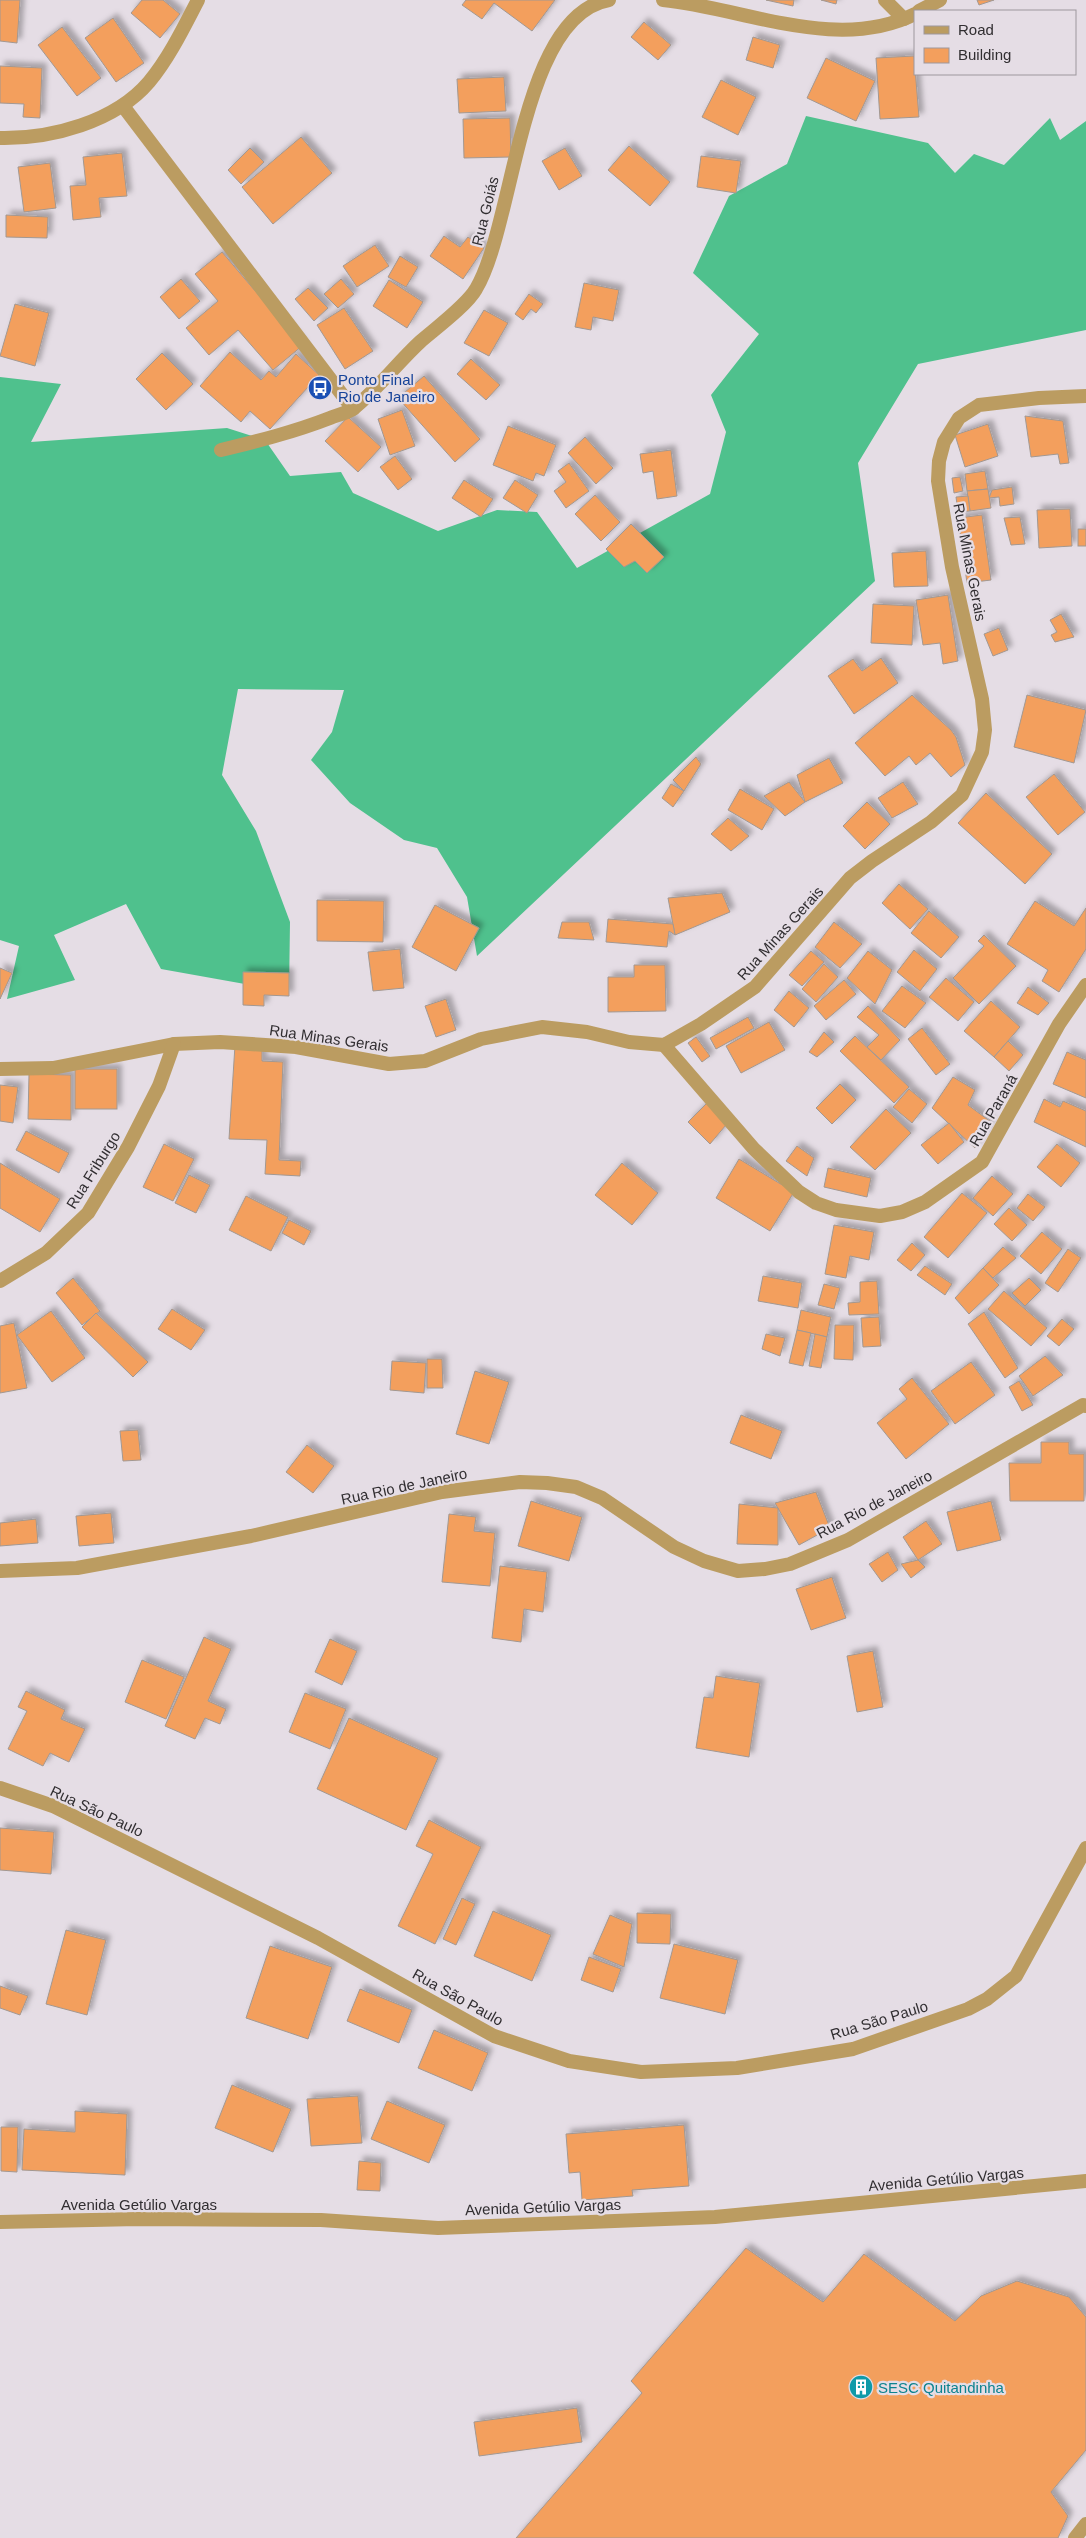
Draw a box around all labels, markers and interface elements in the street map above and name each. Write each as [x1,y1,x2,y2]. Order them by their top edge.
legend [914,10,1076,75]
text: Road [958,21,994,38]
text: Building [958,46,1011,63]
street label: Rua Goiás [468,175,502,247]
place label: Ponto Final Rio de Janeiro [338,371,435,405]
bus stop icon: Ponto Final Rio de Janeiro [307,375,333,401]
street label: Rua Minas Gerais [950,501,990,623]
street label: Rua Minas Gerais [734,883,826,983]
street label: Rua Minas Gerais [268,1021,390,1055]
street label: Rua Paraná [966,1071,1021,1149]
street label: Rua Friburgo [63,1128,123,1212]
street label: Rua Rio de Janeiro [339,1464,469,1508]
street label: Rua Rio de Janeiro [813,1466,935,1542]
street label: Rua São Paulo [48,1782,146,1840]
street label: Rua São Paulo [410,1965,506,2029]
street label: Rua São Paulo [828,1997,930,2043]
street label: Avenida Getúlio Vargas [867,2164,1025,2194]
street label: Avenida Getúlio Vargas [61,2196,217,2213]
street label: Avenida Getúlio Vargas [465,2196,621,2218]
building icon: SESC Quitandinha [848,2374,874,2400]
place label: SESC Quitandinha [878,2379,1005,2396]

